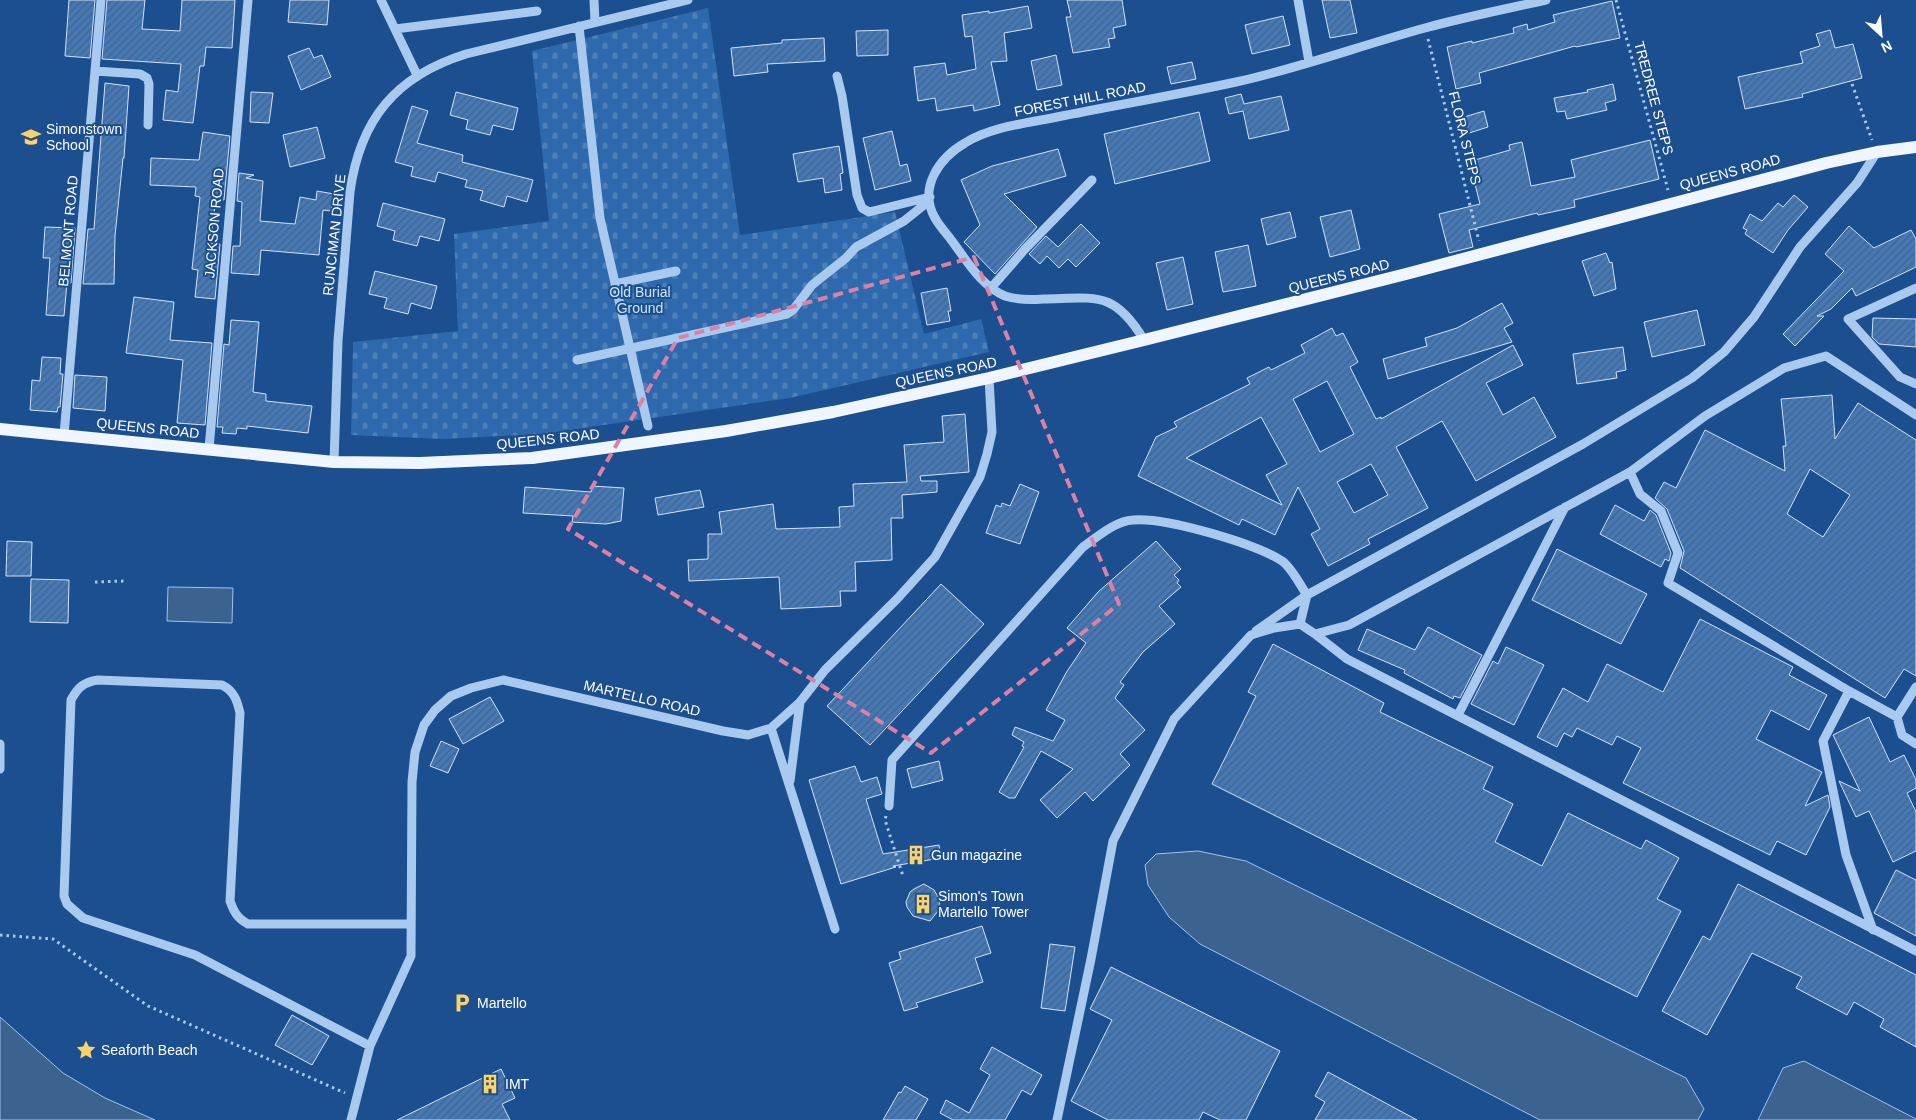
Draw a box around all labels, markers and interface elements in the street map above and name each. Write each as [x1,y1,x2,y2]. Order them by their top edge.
north arrow [1856,10,1906,60]
text: N [1879,37,1895,56]
street label: TREDREE STEPS [1631,40,1677,156]
street label: FOREST HILL ROAD [1013,78,1147,120]
street label: FLORA STEPS [1446,90,1484,186]
place label: Simonstown School [46,121,122,153]
school or university icon: Simonstown School [20,126,42,148]
street label: QUEENS ROAD [1678,151,1782,193]
street label: JACKSON ROAD [201,167,227,279]
street label: RUNCIMAN DRIVE [320,173,348,297]
street label: BELMONT ROAD [55,175,81,287]
street label: QUEENS ROAD [1287,256,1391,296]
park label: Old Burial Ground [609,284,671,316]
street label: QUEENS ROAD [894,353,998,391]
street label: QUEENS ROAD [96,415,200,441]
street label: QUEENS ROAD [496,426,600,452]
street label: MARTELLO ROAD [582,677,702,719]
building icon: Gun magazine [905,844,927,866]
place label: Gun magazine [931,847,1022,863]
place label: Simon's Town Martello Tower [938,888,1029,920]
building icon: Simon's Town Martello Tower [912,893,934,915]
parking icon: Martello [451,992,473,1014]
place label: Martello [477,995,527,1011]
place icon: Seaforth Beach [75,1039,97,1061]
place label: Seaforth Beach [101,1042,198,1058]
building icon: IMT [479,1073,501,1095]
place label: IMT [505,1076,530,1092]

